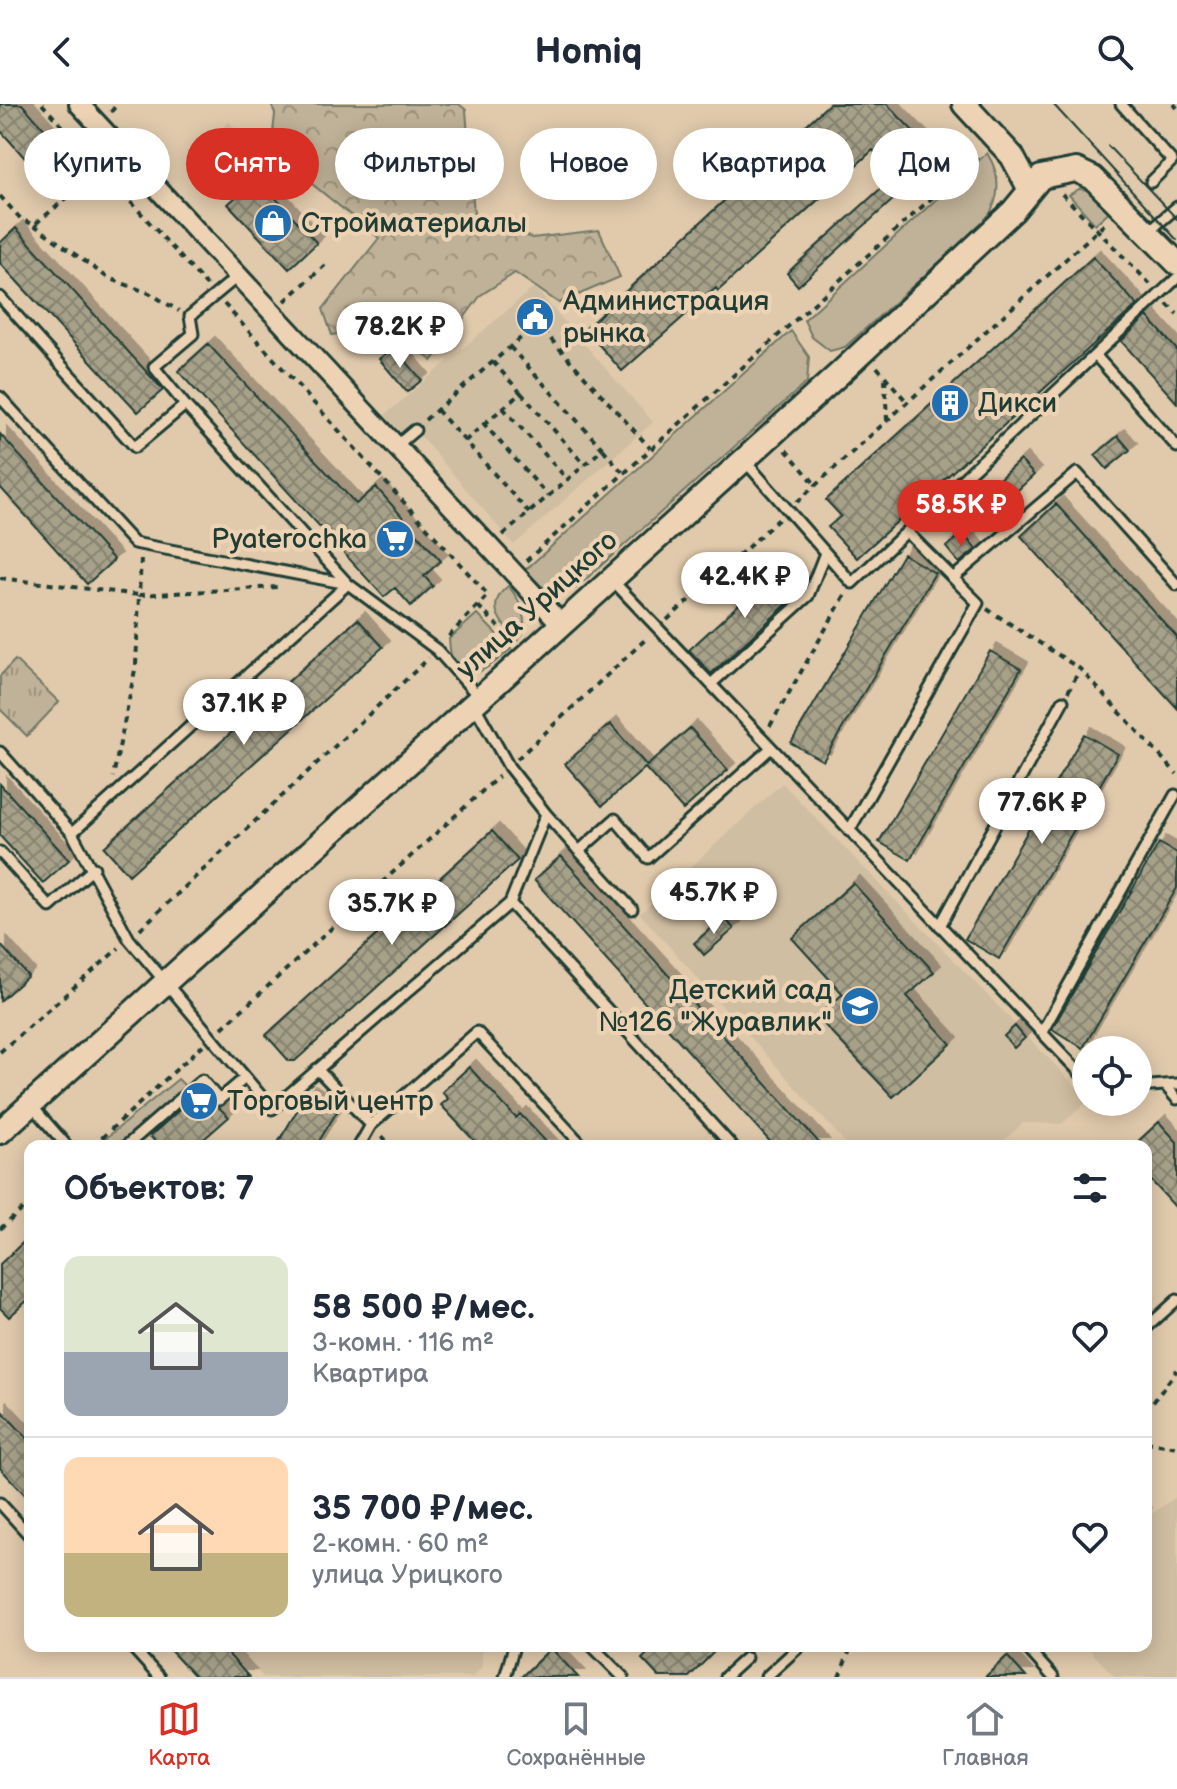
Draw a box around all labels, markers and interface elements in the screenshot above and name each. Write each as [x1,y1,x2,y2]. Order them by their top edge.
icon: back [40,30,84,74]
icon: search [1093,30,1137,74]
text: Homiq [535,31,642,74]
chip: Купить [24,128,170,200]
chip: Снять [186,128,319,200]
chip: Фильтры [335,128,504,200]
chip: Новое [520,128,657,200]
chip: Квартира [673,128,854,200]
chip: Дом [870,128,979,200]
shop icon: Стройматериалы [252,202,294,244]
place label: Стройматериалы [301,207,527,240]
place label: Администрация рынка [562,285,769,350]
public building icon: Администрация рынка [514,296,556,338]
pin: 78.2K ₽ [326,302,474,370]
text: 78.2K ₽ [354,312,446,343]
building icon: Дикси [929,382,971,424]
place label: Дикси [978,387,1057,420]
pin: 58.5K ₽ [887,480,1035,548]
text: 58.5K ₽ [915,490,1007,521]
supermarket icon: Pyaterochka [374,518,416,560]
place label: Pyaterochka [211,523,367,556]
street label: улица Урицкого [450,524,624,686]
pin: 42.4K ₽ [671,552,819,620]
text: 42.4K ₽ [699,562,791,593]
pin: 37.1K ₽ [170,679,318,747]
text: 37.1K ₽ [201,689,287,720]
pin: 77.6K ₽ [968,778,1116,846]
text: 77.6K ₽ [997,788,1087,819]
pin: 45.7K ₽ [640,868,788,936]
text: 45.7K ₽ [669,878,759,909]
pin: 35.7K ₽ [318,879,466,947]
text: 35.7K ₽ [347,889,437,920]
place label: Детский сад №126 "Журавлик" [598,974,832,1039]
school or university icon: Детский сад №126 "Журавлик" [839,985,881,1027]
map controls [1072,1036,1152,1116]
button: locate [1072,1036,1152,1116]
supermarket icon: Торговый центр [178,1080,220,1122]
place label: Торговый центр [227,1085,434,1118]
icon: filters [1068,1166,1112,1210]
text: Объектов: 7 [64,1168,254,1209]
text: 58 500 ₽/мес. [312,1287,535,1328]
icon: home [128,1288,224,1384]
icon: heart [1068,1314,1112,1358]
text: 3-комн. · 116 m² [312,1328,494,1359]
text: Квартира [312,1359,429,1390]
text: 35 700 ₽/мес. [312,1488,533,1529]
icon: home [128,1489,224,1585]
icon: heart [1068,1515,1112,1559]
text: 2-комн. · 60 m² [312,1529,489,1560]
text: улица Урицкого [312,1560,502,1591]
tab: Карта [148,1697,210,1772]
tab: Сохранённые [507,1697,646,1772]
tab: Главная [942,1697,1029,1772]

